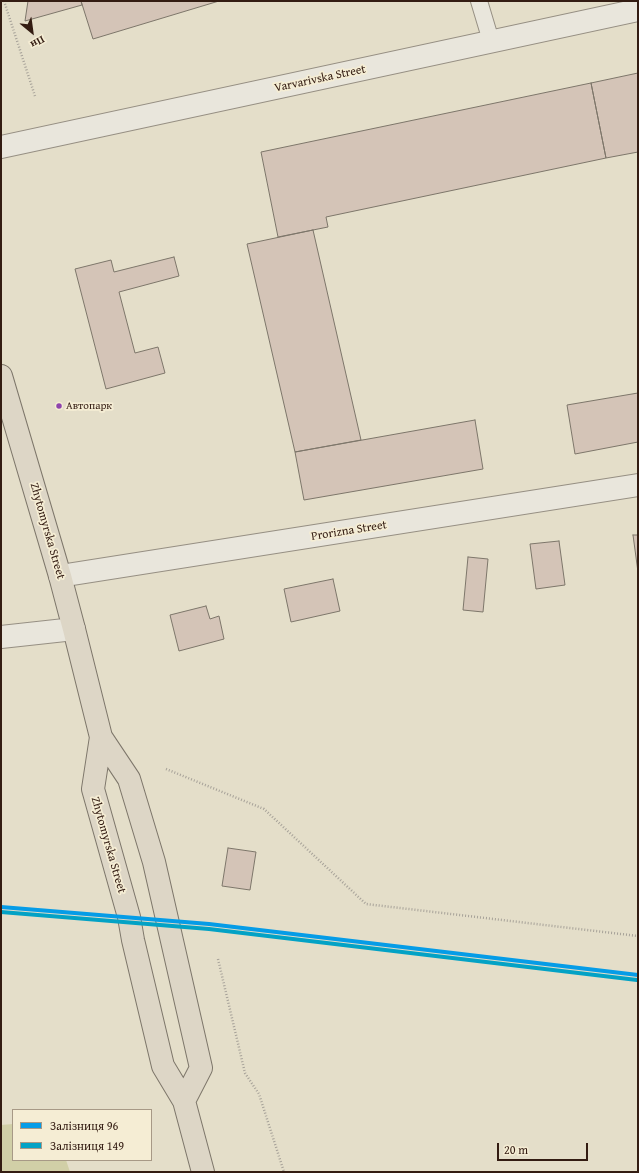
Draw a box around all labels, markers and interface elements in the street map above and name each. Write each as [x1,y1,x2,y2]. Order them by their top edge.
north arrow [12,12,52,52]
text: Пн [28,32,48,53]
street label: Varvarivska Street [273,62,367,96]
place label: Автопарк [66,399,112,413]
marker: Автопарк [54,401,64,411]
street label: Zhytomyrska Street [26,481,68,581]
street label: Prorizna Street [310,518,388,544]
street label: Zhytomyrska Street [87,795,129,895]
legend [12,1109,152,1161]
text: Залізниця 96 [50,1117,118,1134]
scale bar [499,1135,590,1161]
text: Залізниця 149 [50,1137,124,1154]
text: 20 m [504,1141,528,1158]

